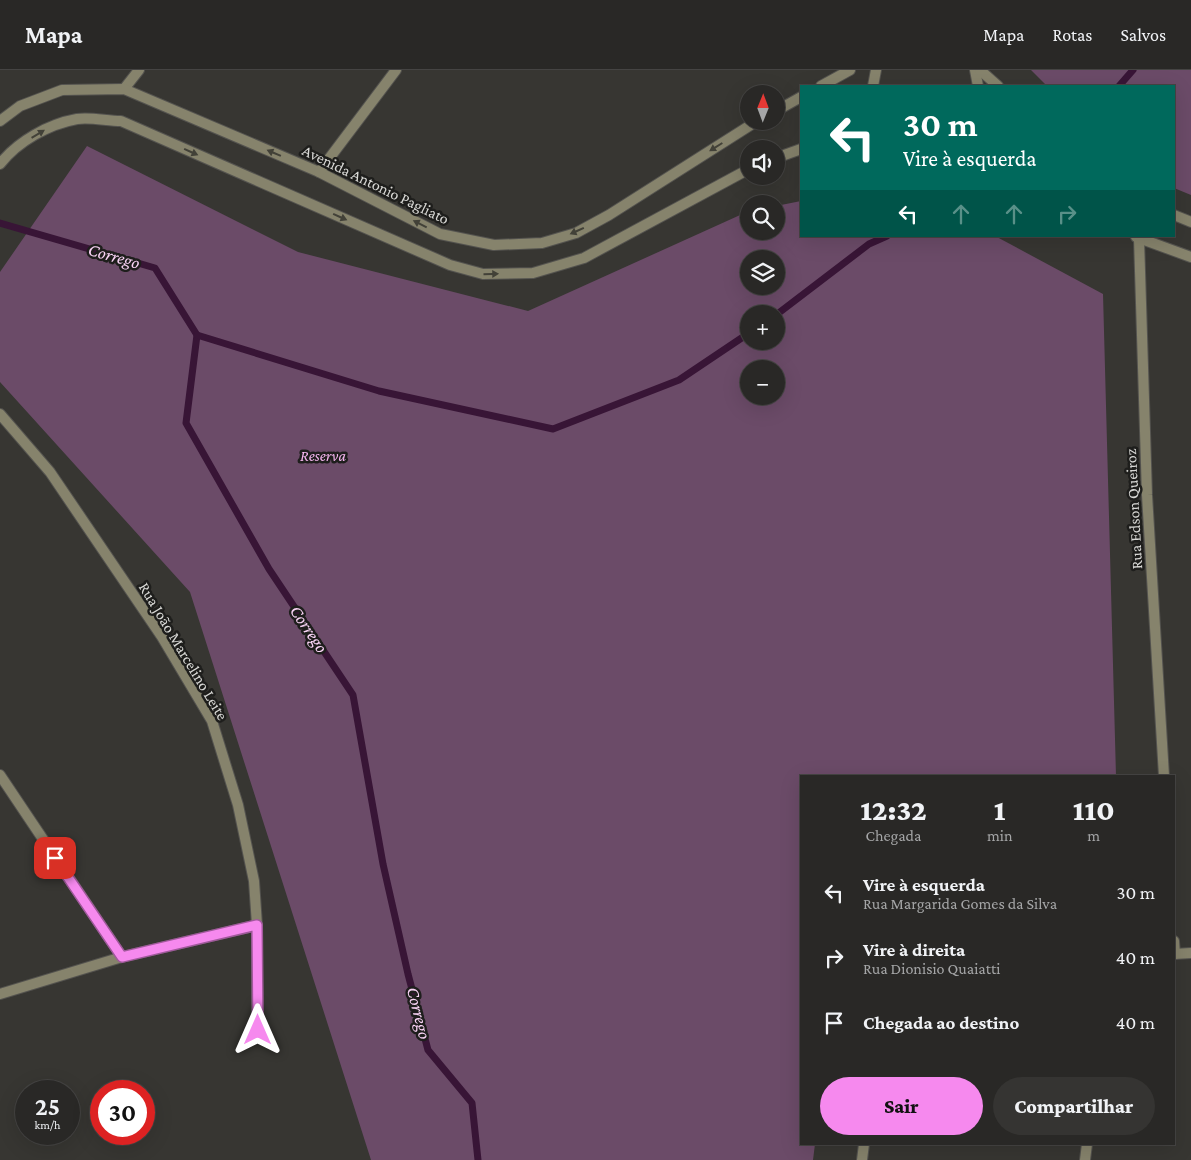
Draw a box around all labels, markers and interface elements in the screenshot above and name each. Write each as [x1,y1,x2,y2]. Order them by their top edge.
text: Mapa [25,21,83,48]
text: Mapa [983,25,1024,45]
text: Rotas [1052,25,1092,45]
text: Salvos [1120,25,1166,45]
north arrow [740,85,785,130]
map controls [740,85,785,405]
icon: left [820,105,885,170]
text: 30 m [903,105,978,144]
one-way arrow [31,129,44,138]
button: sound [740,140,785,185]
street label: Avenida Antonio Pagliato [299,142,452,228]
one-way arrow [709,142,722,152]
text: Vire à esquerda [903,146,1036,171]
one-way arrow [184,148,198,156]
one-way arrow [267,148,281,156]
button: search [740,195,785,240]
icon: left [894,200,922,228]
icon: ahead [947,200,975,228]
icon: ahead [1000,200,1028,228]
icon: right [1053,200,1081,228]
one-way arrow [333,213,347,221]
one-way arrow [413,220,427,228]
one-way arrow [570,228,584,236]
water label: Corrego [86,239,142,273]
button: layers [740,250,785,295]
one-way arrow [483,270,499,278]
button: + [740,305,785,350]
button: − [740,360,785,405]
park label: Reserva [300,447,346,464]
street label: Rua Edson Queiroz [1122,448,1145,570]
street label: Rua João Marcelino Leite [135,579,231,724]
water label: Corrego [286,601,332,657]
text: 12:32 [860,793,927,826]
text: 1 [994,793,1006,826]
text: 110 [1073,793,1115,826]
text: Chegada [865,827,921,844]
text: min [987,827,1013,844]
text: m [1087,827,1100,844]
pin [34,837,76,879]
icon: arrive [41,844,69,872]
text: Vire à esquerda [863,874,985,895]
icon: left [820,879,848,907]
text: 30 m [1116,882,1155,903]
text: Rua Margarida Gomes da Silva [863,895,1057,912]
text: Vire à direita [863,939,965,960]
icon: right [820,944,848,972]
text: 40 m [1116,947,1155,968]
text: Rua Dionisio Quaiatti [863,960,1001,977]
water label: Corrego [403,985,435,1041]
position arrow [231,1003,283,1055]
icon: arrive [820,1009,848,1037]
text: Chegada ao destino [863,1012,1019,1033]
text: 40 m [1116,1012,1155,1033]
button: Sair [820,1077,983,1135]
button: Compartilhar [993,1077,1155,1135]
speed limit sign: 30 [90,1080,155,1145]
text: 25 [35,1093,60,1120]
text: km/h [35,1118,60,1132]

